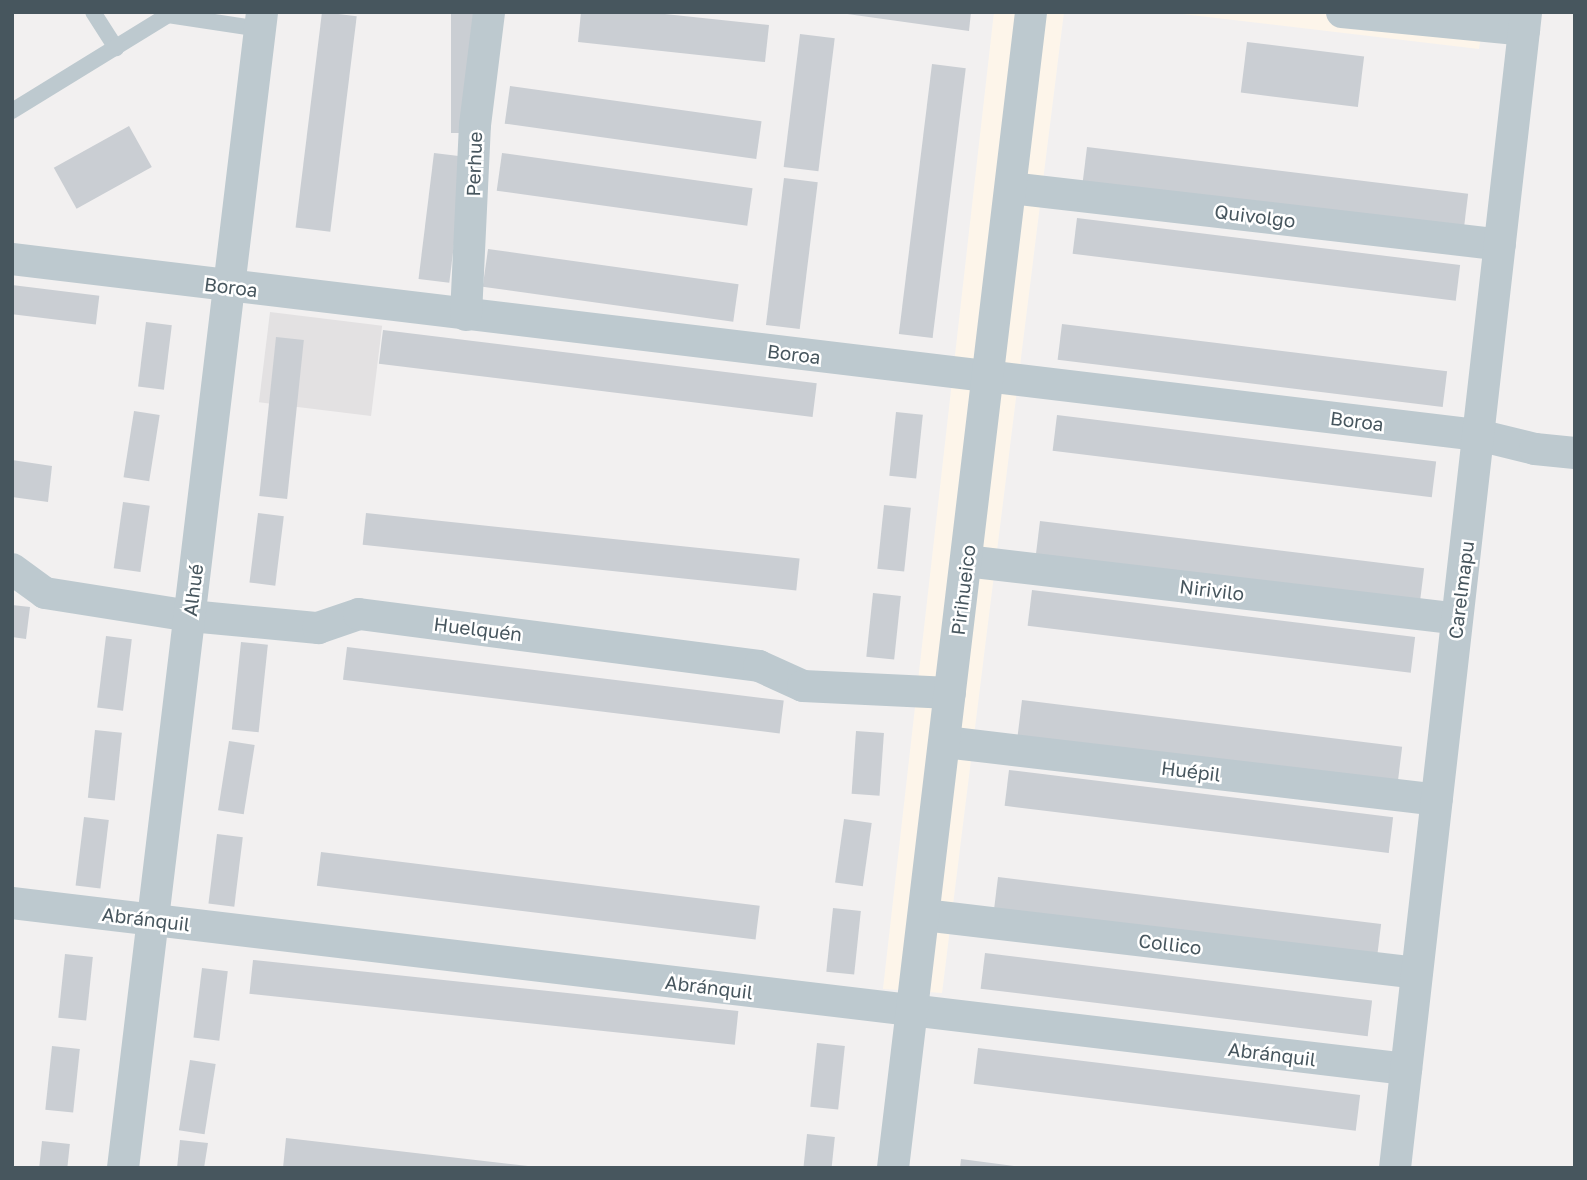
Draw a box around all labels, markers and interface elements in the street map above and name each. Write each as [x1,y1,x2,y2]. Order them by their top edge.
street label: Perhue [461,131,487,197]
street label: Quivolgo [1213,200,1297,232]
street label: Boroa [203,272,259,302]
street label: Boroa [766,339,822,369]
street label: Boroa [1329,406,1385,436]
street label: Carelmapu [1444,540,1478,640]
street label: Pirihueico [946,543,980,637]
street label: Alhué [178,562,208,618]
street label: Nirivilo [1178,575,1246,605]
street label: Huelquén [433,612,523,646]
street label: Huépil [1160,756,1222,786]
street label: Abránquil [101,902,191,936]
street label: Collico [1137,929,1203,959]
street label: Abránquil [664,970,754,1004]
street label: Abránquil [1227,1037,1317,1071]

